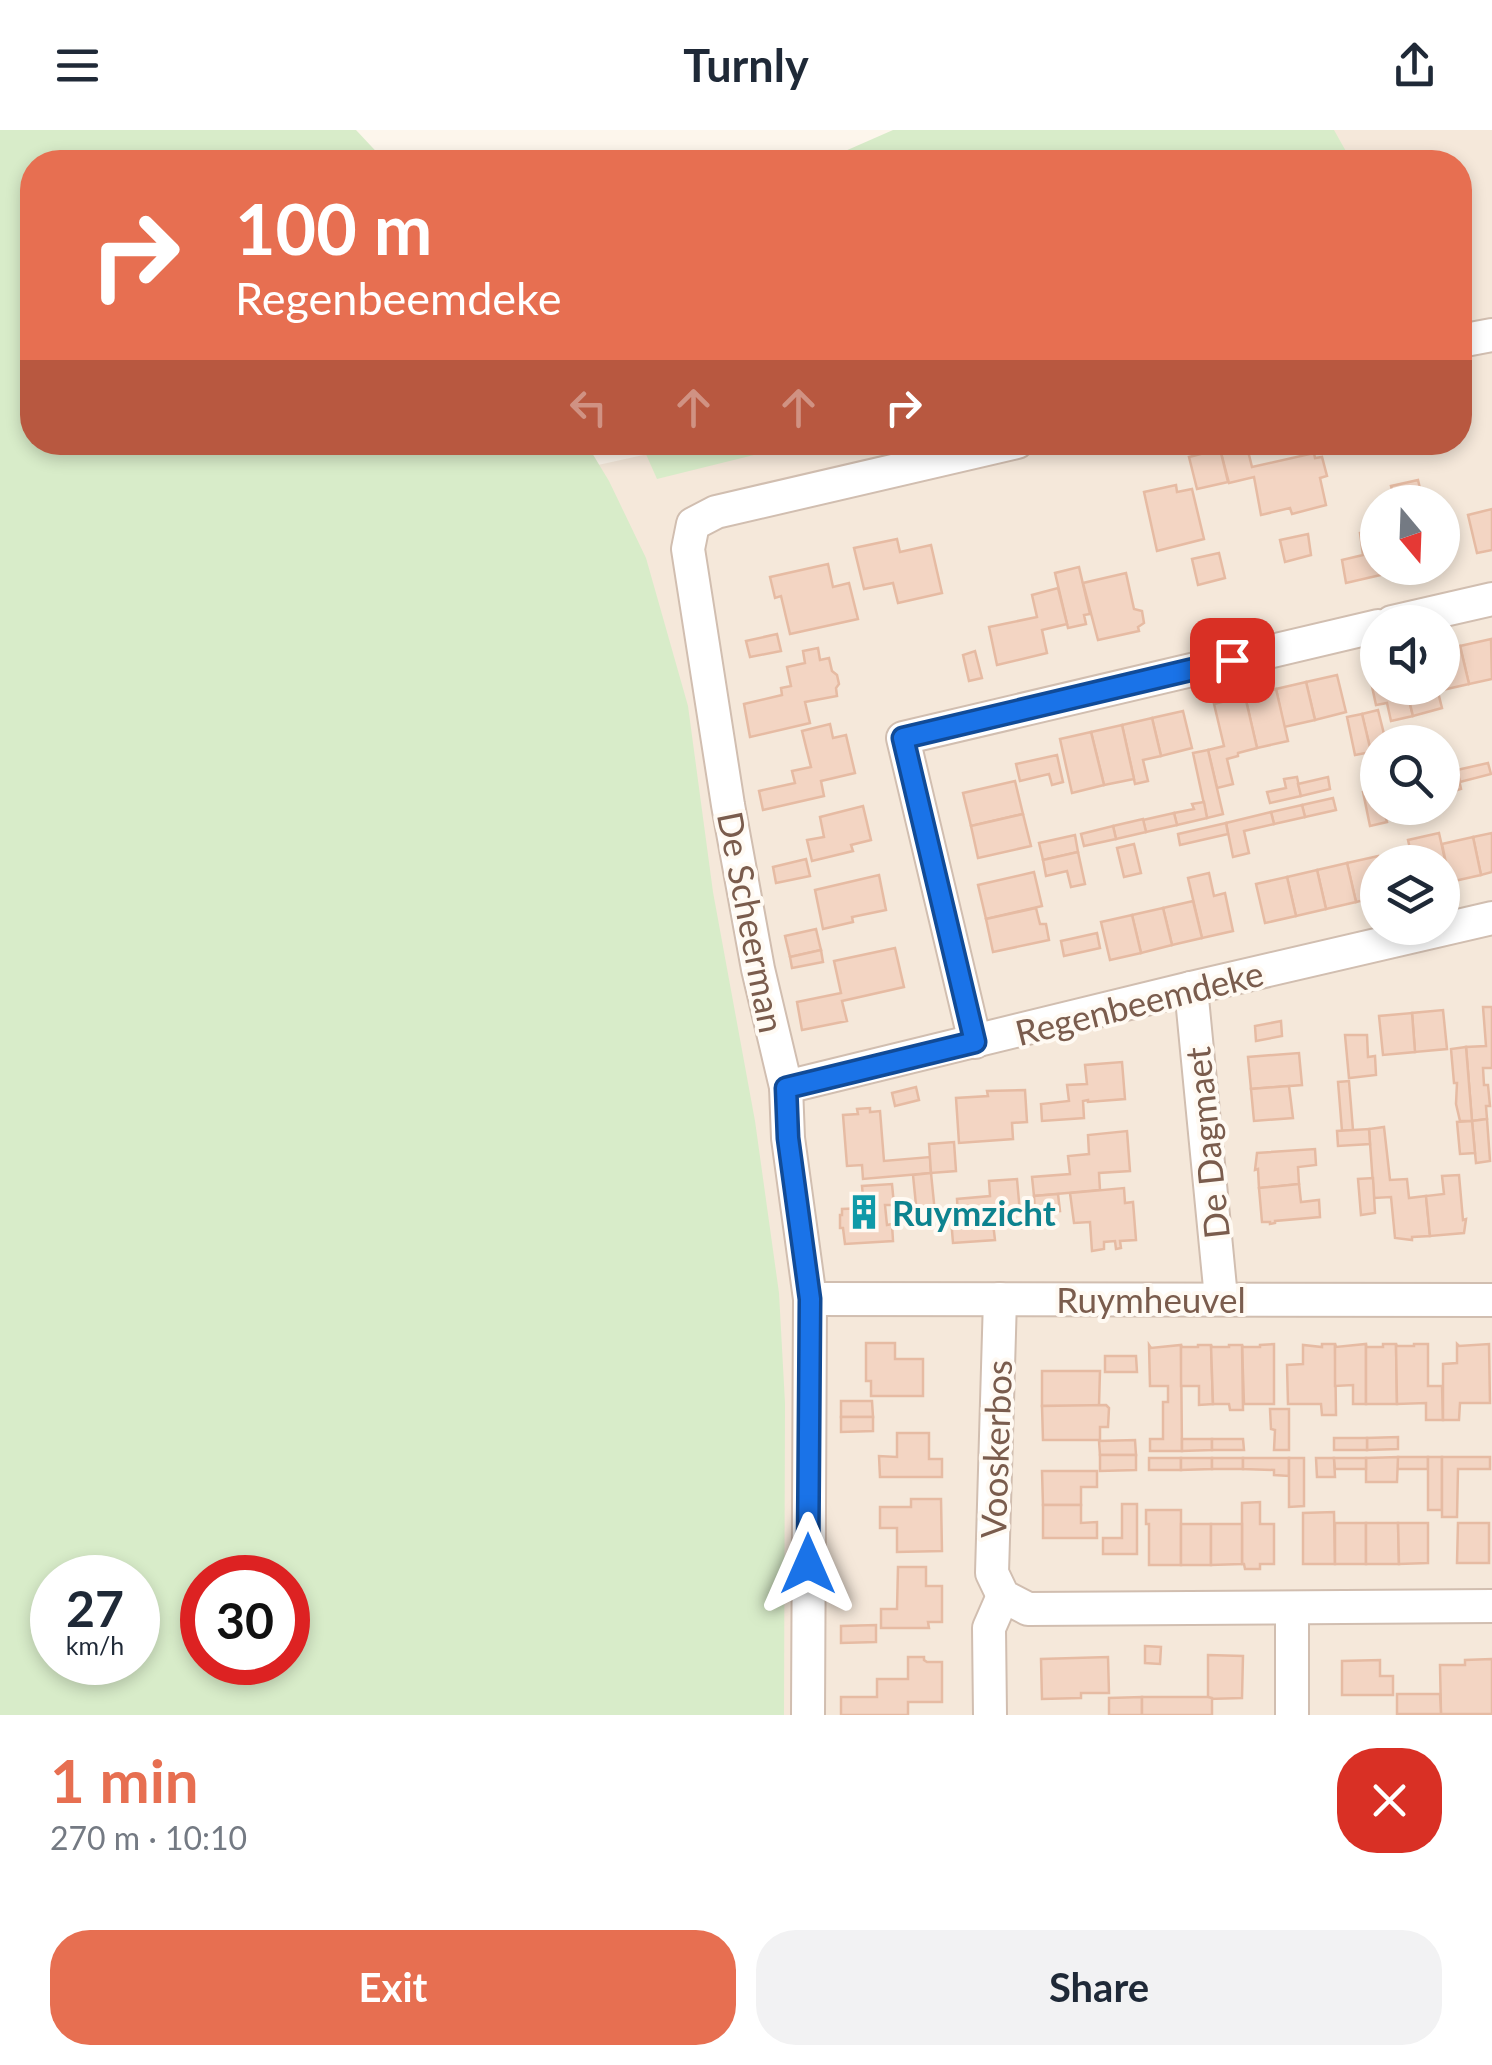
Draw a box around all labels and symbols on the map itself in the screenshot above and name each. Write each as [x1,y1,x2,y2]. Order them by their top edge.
north arrow [1360,485,1460,585]
pin [1190,618,1275,703]
street label: De Scheerman [710,808,794,1036]
street label: Regenbeemdeke [1011,951,1267,1053]
street label: De Dagmaet [1175,1045,1237,1241]
place label: Ruymzicht [892,1191,1056,1233]
building icon: Ruymzicht [845,1193,883,1231]
street label: Ruymheuvel [1056,1278,1246,1320]
street label: Vooskerbos [971,1359,1019,1539]
position arrow [756,1512,860,1616]
speed limit sign: 30 [180,1555,310,1685]

